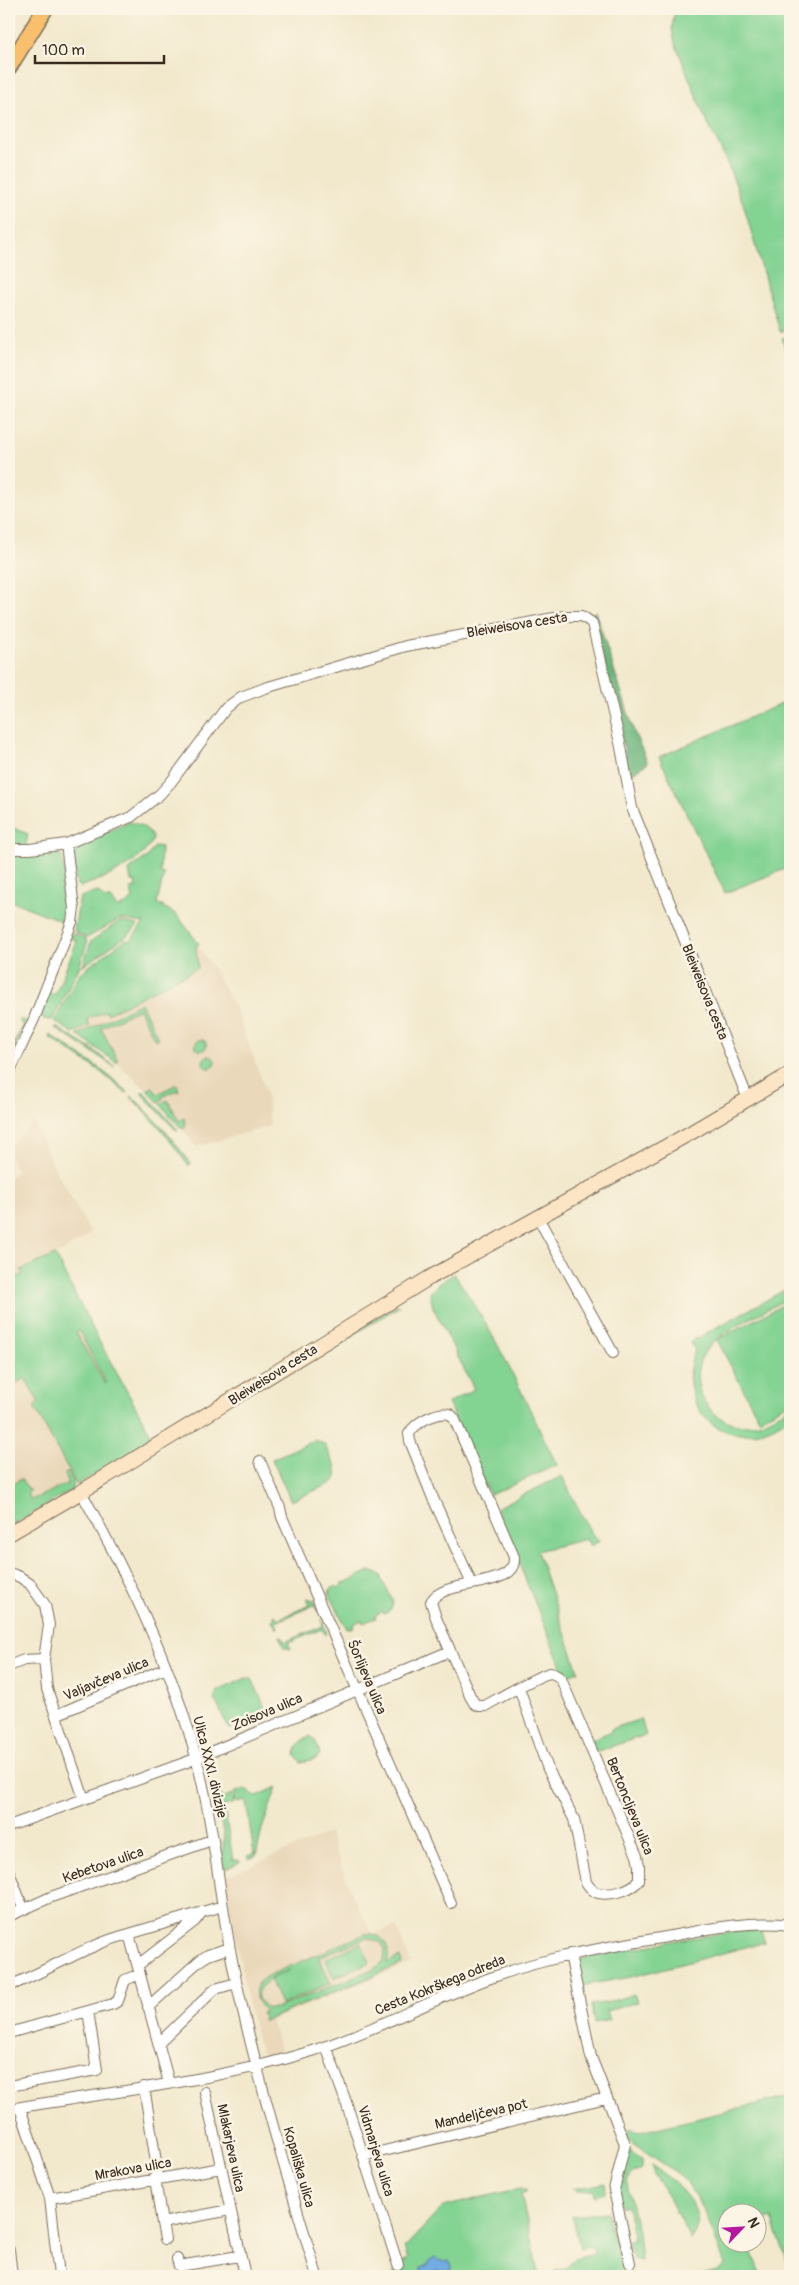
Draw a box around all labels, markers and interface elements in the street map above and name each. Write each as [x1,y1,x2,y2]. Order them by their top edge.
scale bar [35,32,164,64]
text: 100 m [42,41,85,60]
street label: Bleiweisova cesta [466,609,568,641]
street label: Bleiweisova cesta [678,942,732,1042]
street label: Bleiweisova cesta [225,1341,321,1409]
street label: Šorlijeva ulica [344,1637,391,1717]
street label: Valjavčeva ulica [61,1653,151,1705]
street label: Zoisova ulica [229,1689,305,1735]
street label: Ulica XXXI. divizije [189,1714,231,1820]
street label: Bertoncljeva ulica [603,1755,657,1857]
street label: Kebetova ulica [60,1843,146,1887]
street label: Cesta Kokrškega odreda [372,1951,508,2019]
street label: Mandeljčeva pot [433,2095,529,2133]
street label: Mlakarjeva ulica [213,2102,249,2194]
street label: Vidmarjeva ulica [354,2104,398,2198]
street label: Kopališka ulica [279,2125,319,2209]
street label: Mrakova ulica [93,2154,173,2184]
north arrow [716,2202,766,2252]
text: N [744,2215,763,2231]

